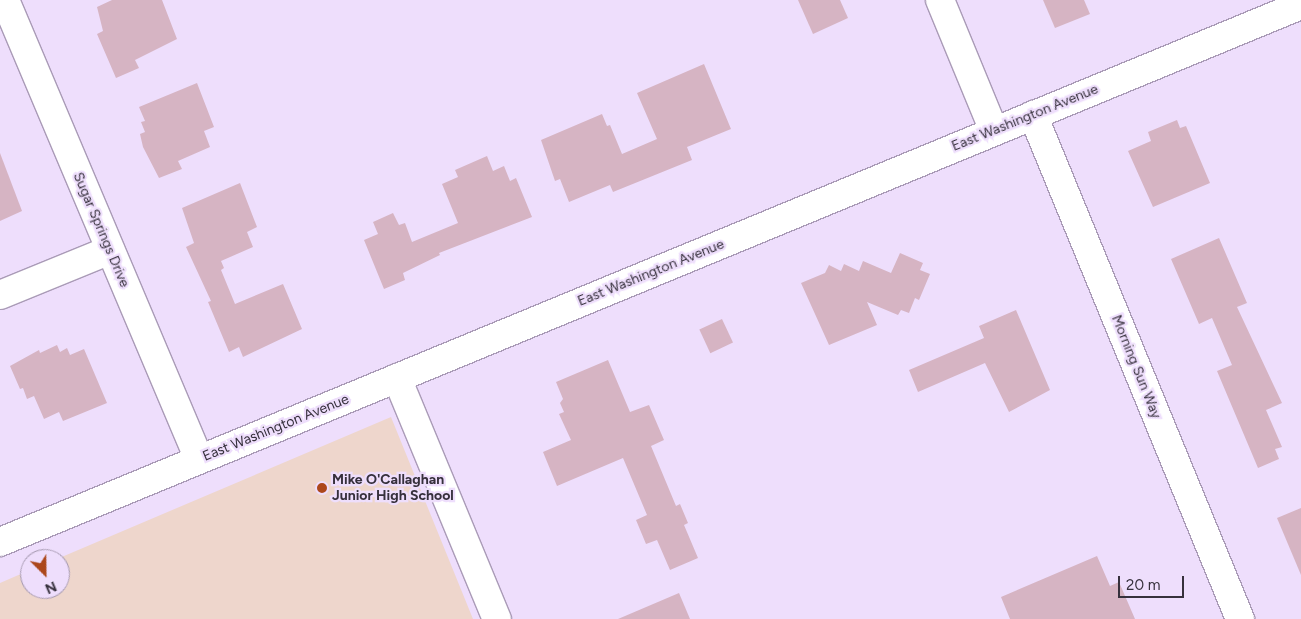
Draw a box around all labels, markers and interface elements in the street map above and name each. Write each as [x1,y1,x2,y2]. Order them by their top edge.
street label: East Washington Avenue [949,81,1101,155]
street label: Sugar Springs Drive [69,170,133,290]
street label: East Washington Avenue [575,236,727,310]
street label: Morning Sun Way [1108,313,1164,421]
street label: East Washington Avenue [200,391,352,465]
place label: Mike O'Callaghan Junior High School [332,472,454,504]
marker: Mike O'Callaghan Junior High School [316,482,328,494]
north arrow [20,549,70,599]
scale bar [1121,566,1187,598]
text: 20 m [1126,576,1160,594]
text: N [42,577,59,597]

